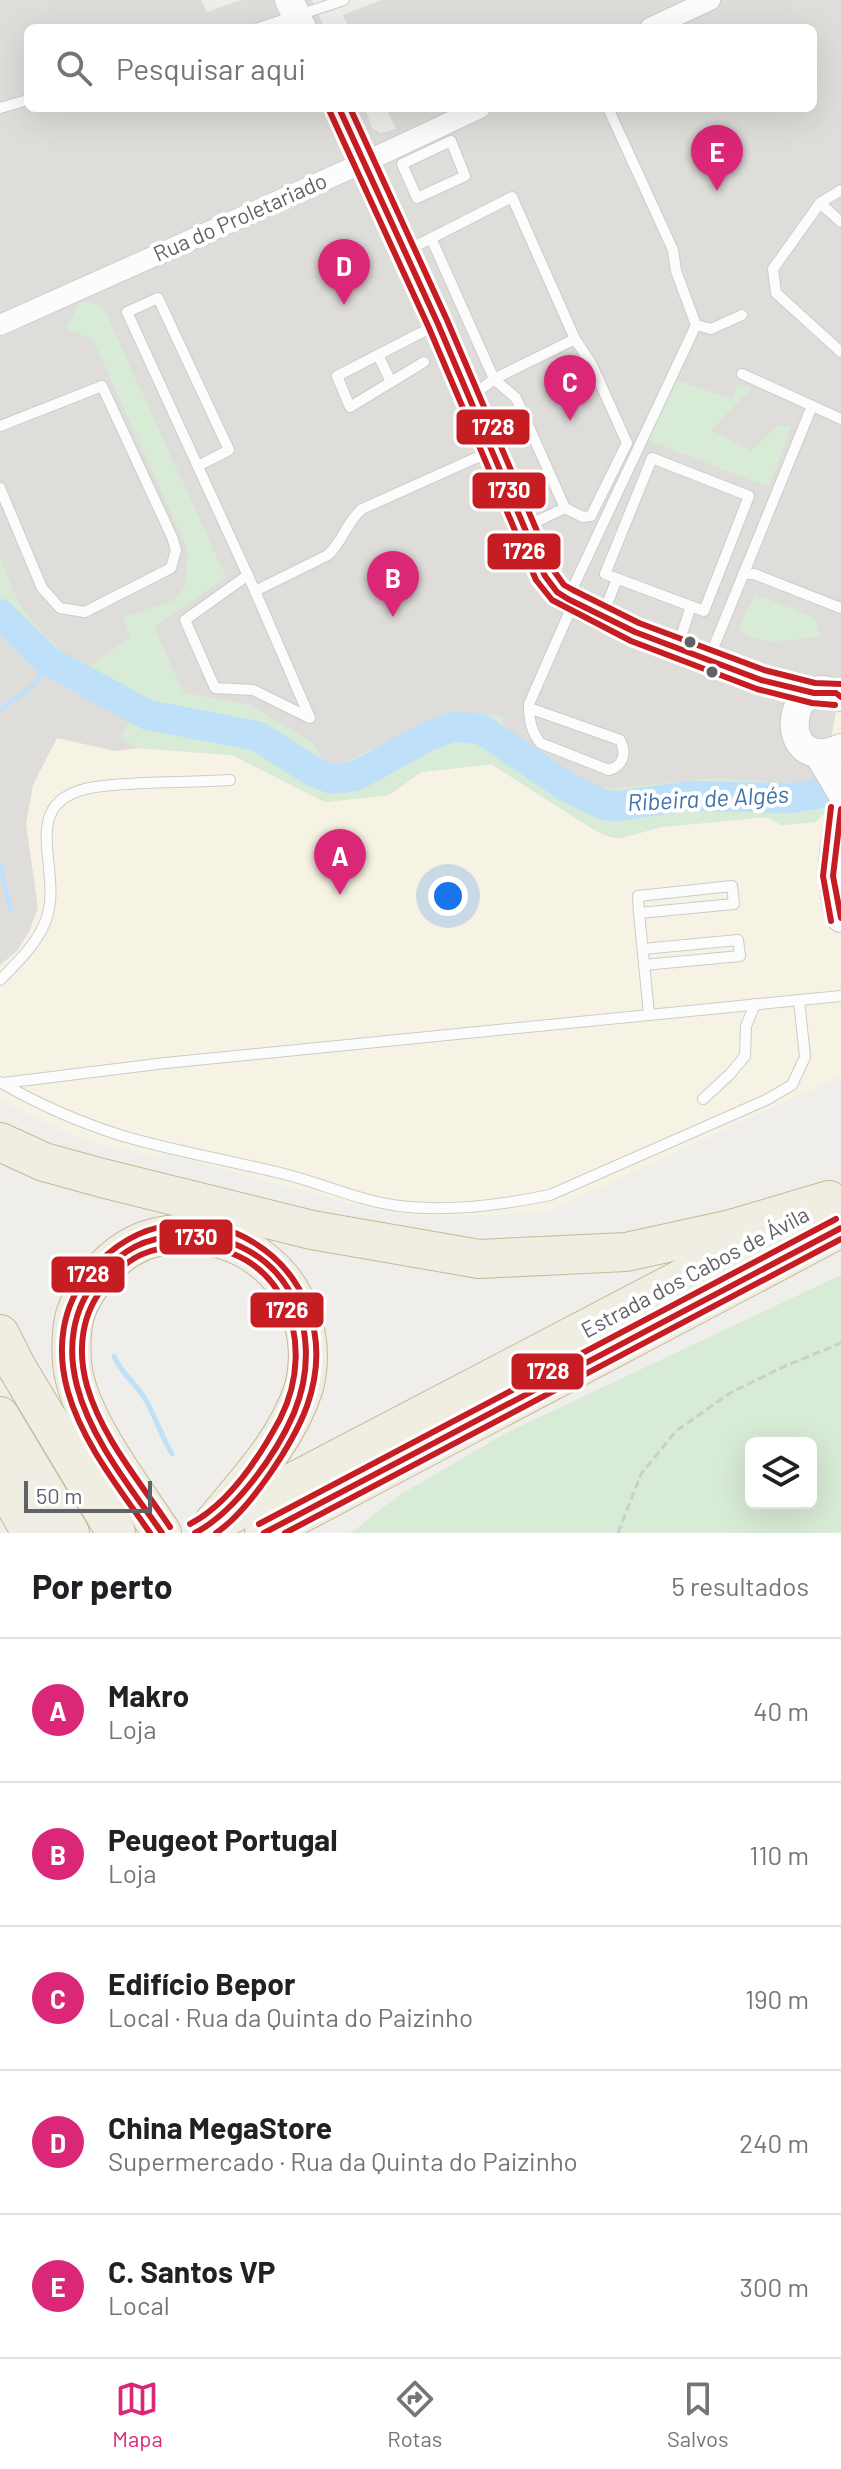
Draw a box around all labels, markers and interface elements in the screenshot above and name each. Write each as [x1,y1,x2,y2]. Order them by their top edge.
search box [24,24,817,112]
icon: search [52,46,96,90]
text: Pesquisar aqui [116,50,306,86]
pin: E [691,125,743,191]
street label: Rua do Proletariado [149,166,330,266]
pin: D [318,239,370,305]
pin: C [544,355,596,421]
line badge: 1728 [455,408,531,446]
text: 1728 [472,413,515,439]
line badge: 1730 [471,471,547,510]
text: 1730 [487,476,531,502]
line badge: 1726 [486,532,562,571]
text: 1726 [503,537,546,563]
pin: B [367,551,419,617]
unlabelled marker [682,634,698,650]
unlabelled marker [704,664,720,680]
water label: Ribeira de Algés [626,779,789,816]
pin: A [314,829,366,895]
your location [428,876,468,916]
street label: Estrada dos Cabos de Ávila [576,1200,813,1342]
line badge: 1730 [158,1218,234,1256]
text: 1730 [174,1223,218,1249]
line badge: 1728 [50,1255,126,1294]
text: 1728 [67,1260,110,1286]
line badge: 1726 [249,1291,325,1329]
text: 1726 [266,1296,309,1322]
line badge: 1728 [510,1352,585,1391]
text: 1728 [527,1357,570,1383]
map controls [745,1437,817,1509]
button: layers [745,1437,817,1509]
scale bar [24,1477,152,1513]
text: 50 m [36,1482,82,1508]
text: Por perto [32,1565,173,1606]
text: 5 resultados [671,1570,809,1601]
text: Makro [108,1677,189,1713]
text: A [49,1695,67,1726]
text: 40 m [753,1695,809,1726]
text: Loja [108,1713,157,1744]
text: Peugeot Portugal [108,1821,338,1857]
text: B [50,1839,66,1870]
text: 110 m [749,1839,809,1870]
text: Loja [108,1857,157,1888]
text: Edifício Bepor [108,1965,295,2001]
text: C [50,1983,66,2014]
text: 190 m [745,1983,809,2014]
text: Local · Rua da Quinta do Paizinho [108,2001,473,2032]
text: China MegaStore [108,2109,332,2145]
text: D [50,2127,66,2158]
text: 240 m [739,2127,809,2158]
text: Supermercado · Rua da Quinta do Paizinho [108,2145,578,2176]
text: C. Santos VP [108,2253,276,2289]
text: E [50,2271,66,2302]
text: 300 m [740,2271,809,2302]
text: Local [108,2289,170,2320]
tab: Mapa [112,2377,163,2451]
tab: Rotas [387,2377,442,2451]
tab: Salvos [667,2377,729,2451]

